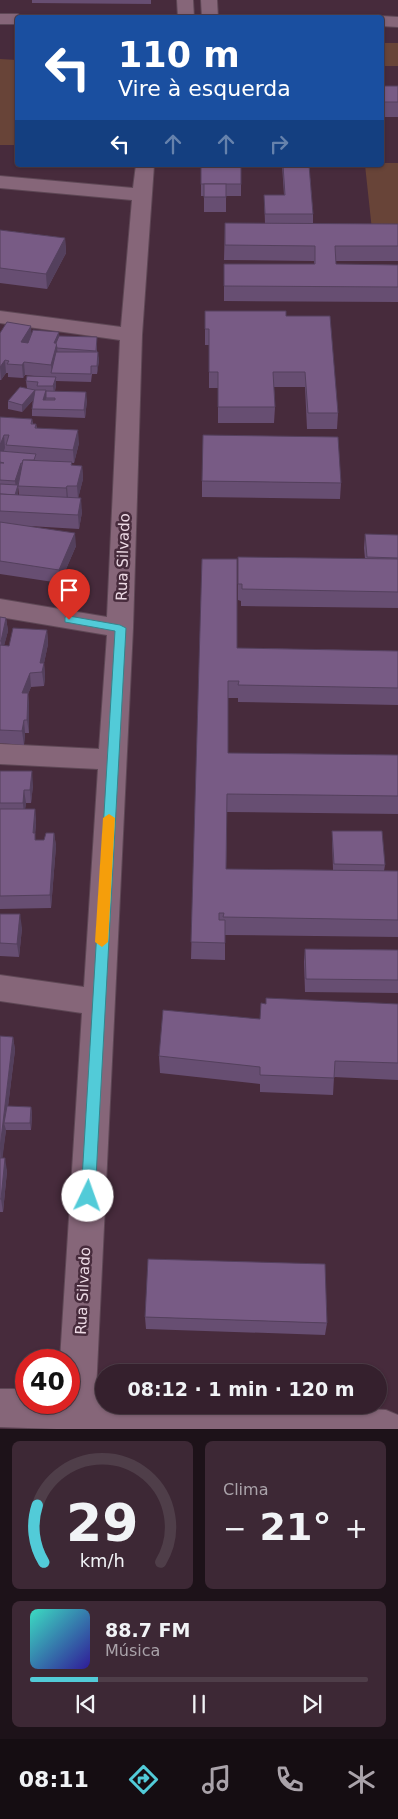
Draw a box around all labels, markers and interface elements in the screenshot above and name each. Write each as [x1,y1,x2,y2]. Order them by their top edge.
icon: left [35,35,100,100]
text: 110 m [118,35,240,75]
text: Vire à esquerda [118,76,291,101]
icon: left [106,130,134,158]
icon: ahead [159,130,187,158]
icon: ahead [212,130,240,158]
icon: right [265,130,293,158]
street label: Rua Silvado [112,513,134,601]
pin [48,569,90,620]
icon: arrive [55,576,83,604]
position arrow [61,1169,113,1221]
street label: Rua Silvado [72,1247,94,1335]
speed limit sign: 40 [15,1349,80,1414]
text: 08:12 · 1 min · 120 m [127,1378,355,1400]
text: Clima [223,1480,268,1499]
text: 29 [66,1493,139,1553]
text: 21° [260,1505,331,1549]
text: − [223,1512,246,1545]
text: + [345,1512,368,1545]
text: km/h [80,1550,125,1571]
text: 88.7 FM [105,1619,190,1641]
text: Música [105,1641,160,1660]
icon: previous [72,1690,100,1718]
icon: pause [185,1690,213,1718]
icon: next [298,1690,326,1718]
icon: directions [126,1762,161,1797]
icon: music [199,1762,234,1797]
icon: phone [272,1762,307,1797]
icon: climate [344,1762,379,1797]
text: 08:11 [19,1767,89,1792]

